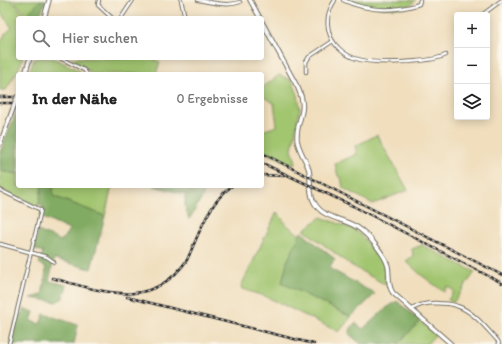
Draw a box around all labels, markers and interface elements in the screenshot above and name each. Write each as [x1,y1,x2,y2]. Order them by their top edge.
map controls [454,12,490,120]
button: + [454,12,490,48]
search box [16,16,264,60]
icon: search [30,27,52,49]
text: Hier suchen [62,29,138,47]
button: − [454,48,490,84]
button: layers [454,84,490,120]
text: In der Nähe [32,88,117,108]
text: 0 Ergebnisse [177,91,248,106]

